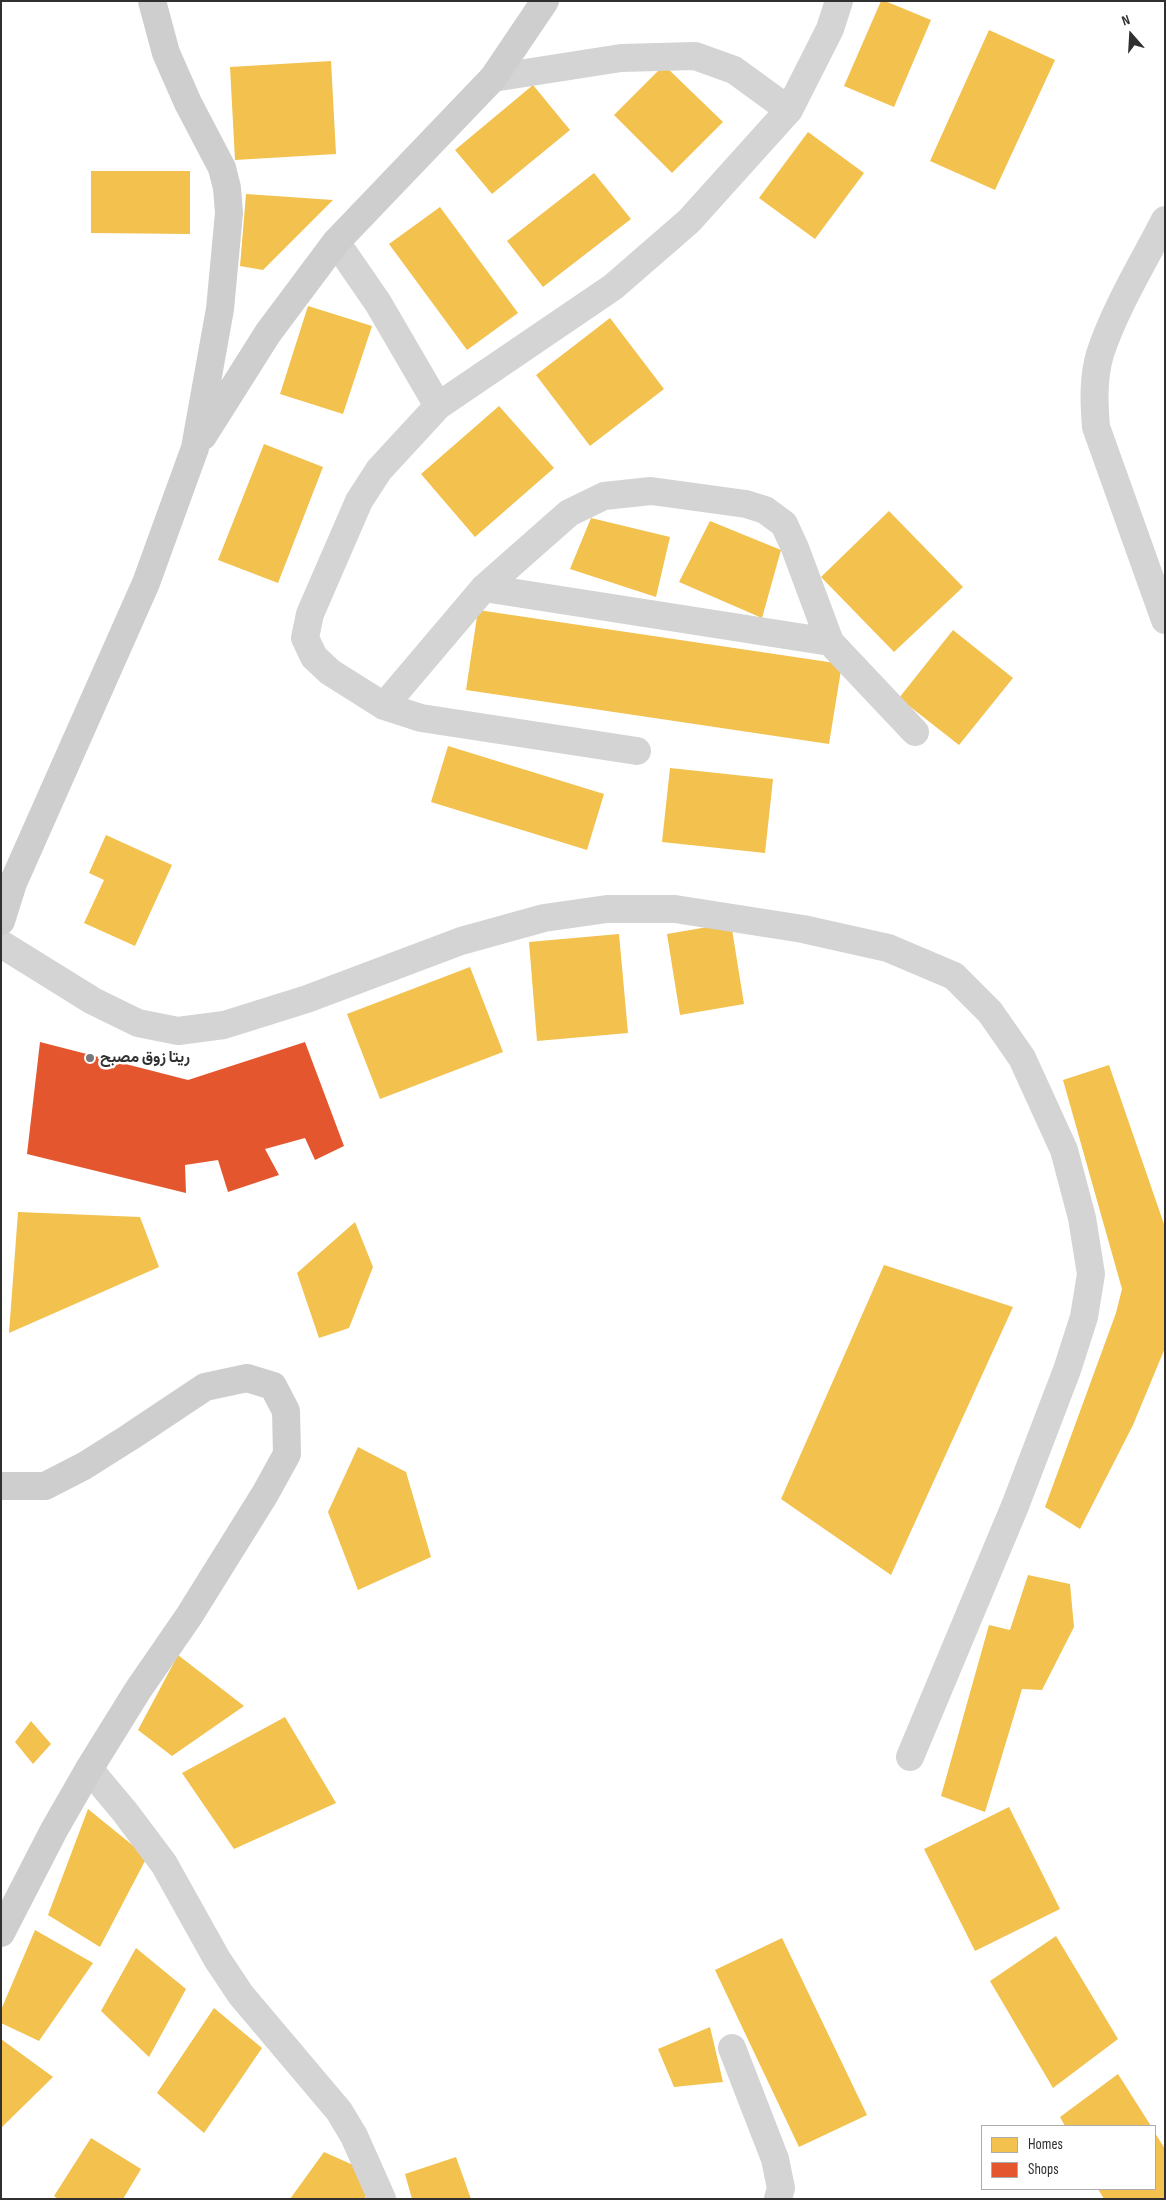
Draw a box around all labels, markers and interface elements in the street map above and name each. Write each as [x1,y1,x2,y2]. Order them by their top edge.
north arrow [1106,10,1156,60]
text: N [1120,11,1132,30]
place label: ريتا زوق مصبح [100,1048,190,1068]
marker: ريتا زوق مصبح [84,1052,96,1064]
legend [981,2125,1156,2190]
text: Homes [1028,2135,1063,2154]
text: Shops [1028,2160,1059,2179]

